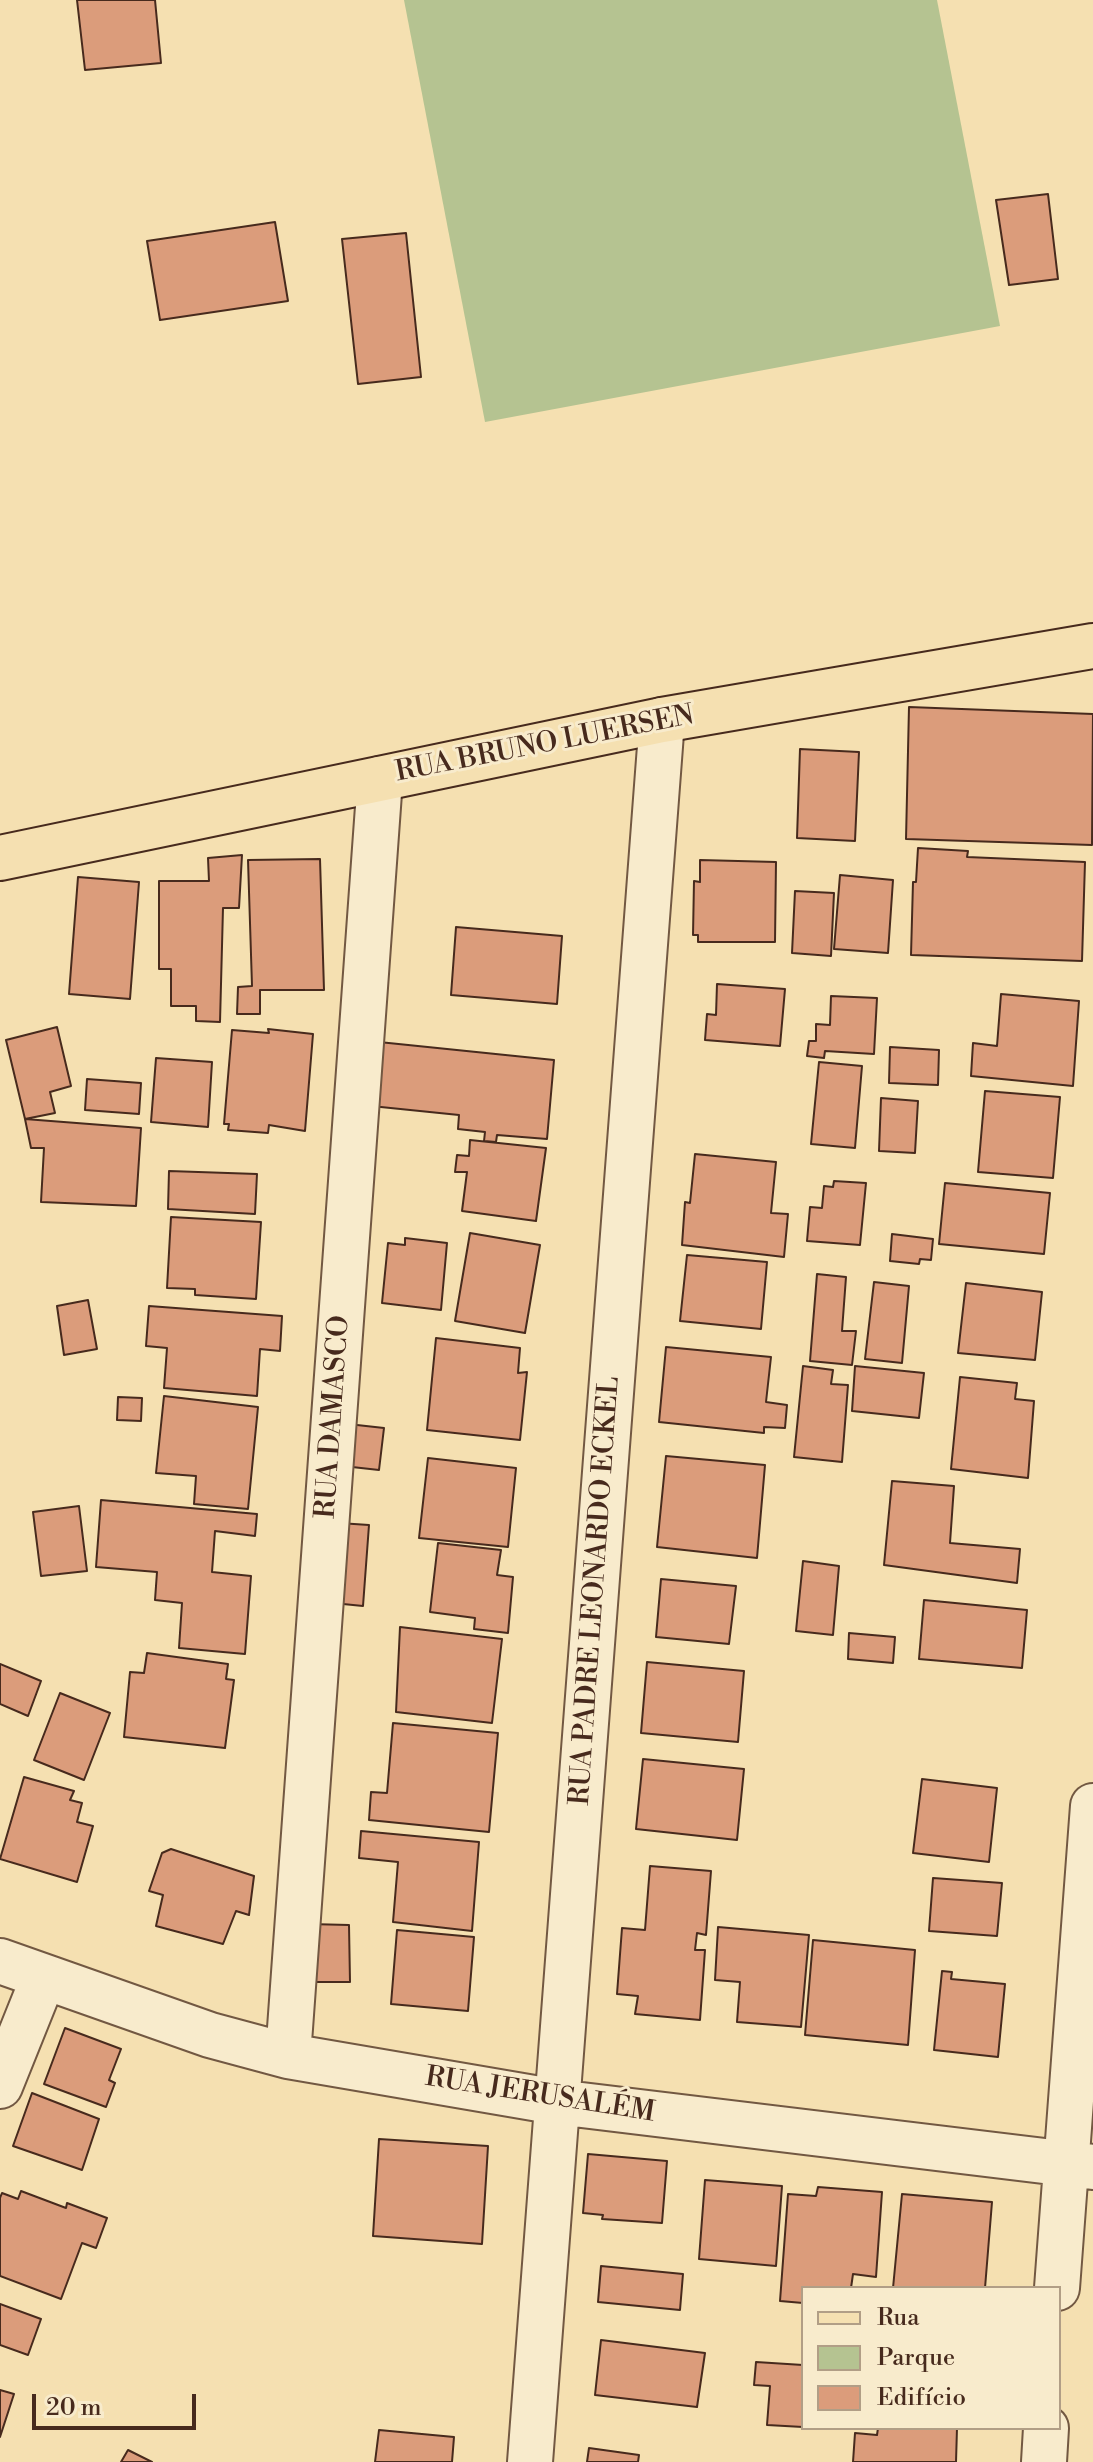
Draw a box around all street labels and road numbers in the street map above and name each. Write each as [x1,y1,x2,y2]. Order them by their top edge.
street label: RUA BRUNO LUERSEN [393,700,697,790]
street label: RUA DAMASCO [310,1314,358,1520]
street label: RUA PADRE LEONARDO ECKEL [564,1375,628,1807]
street label: RUA JERUSALÉM [423,2061,657,2131]

